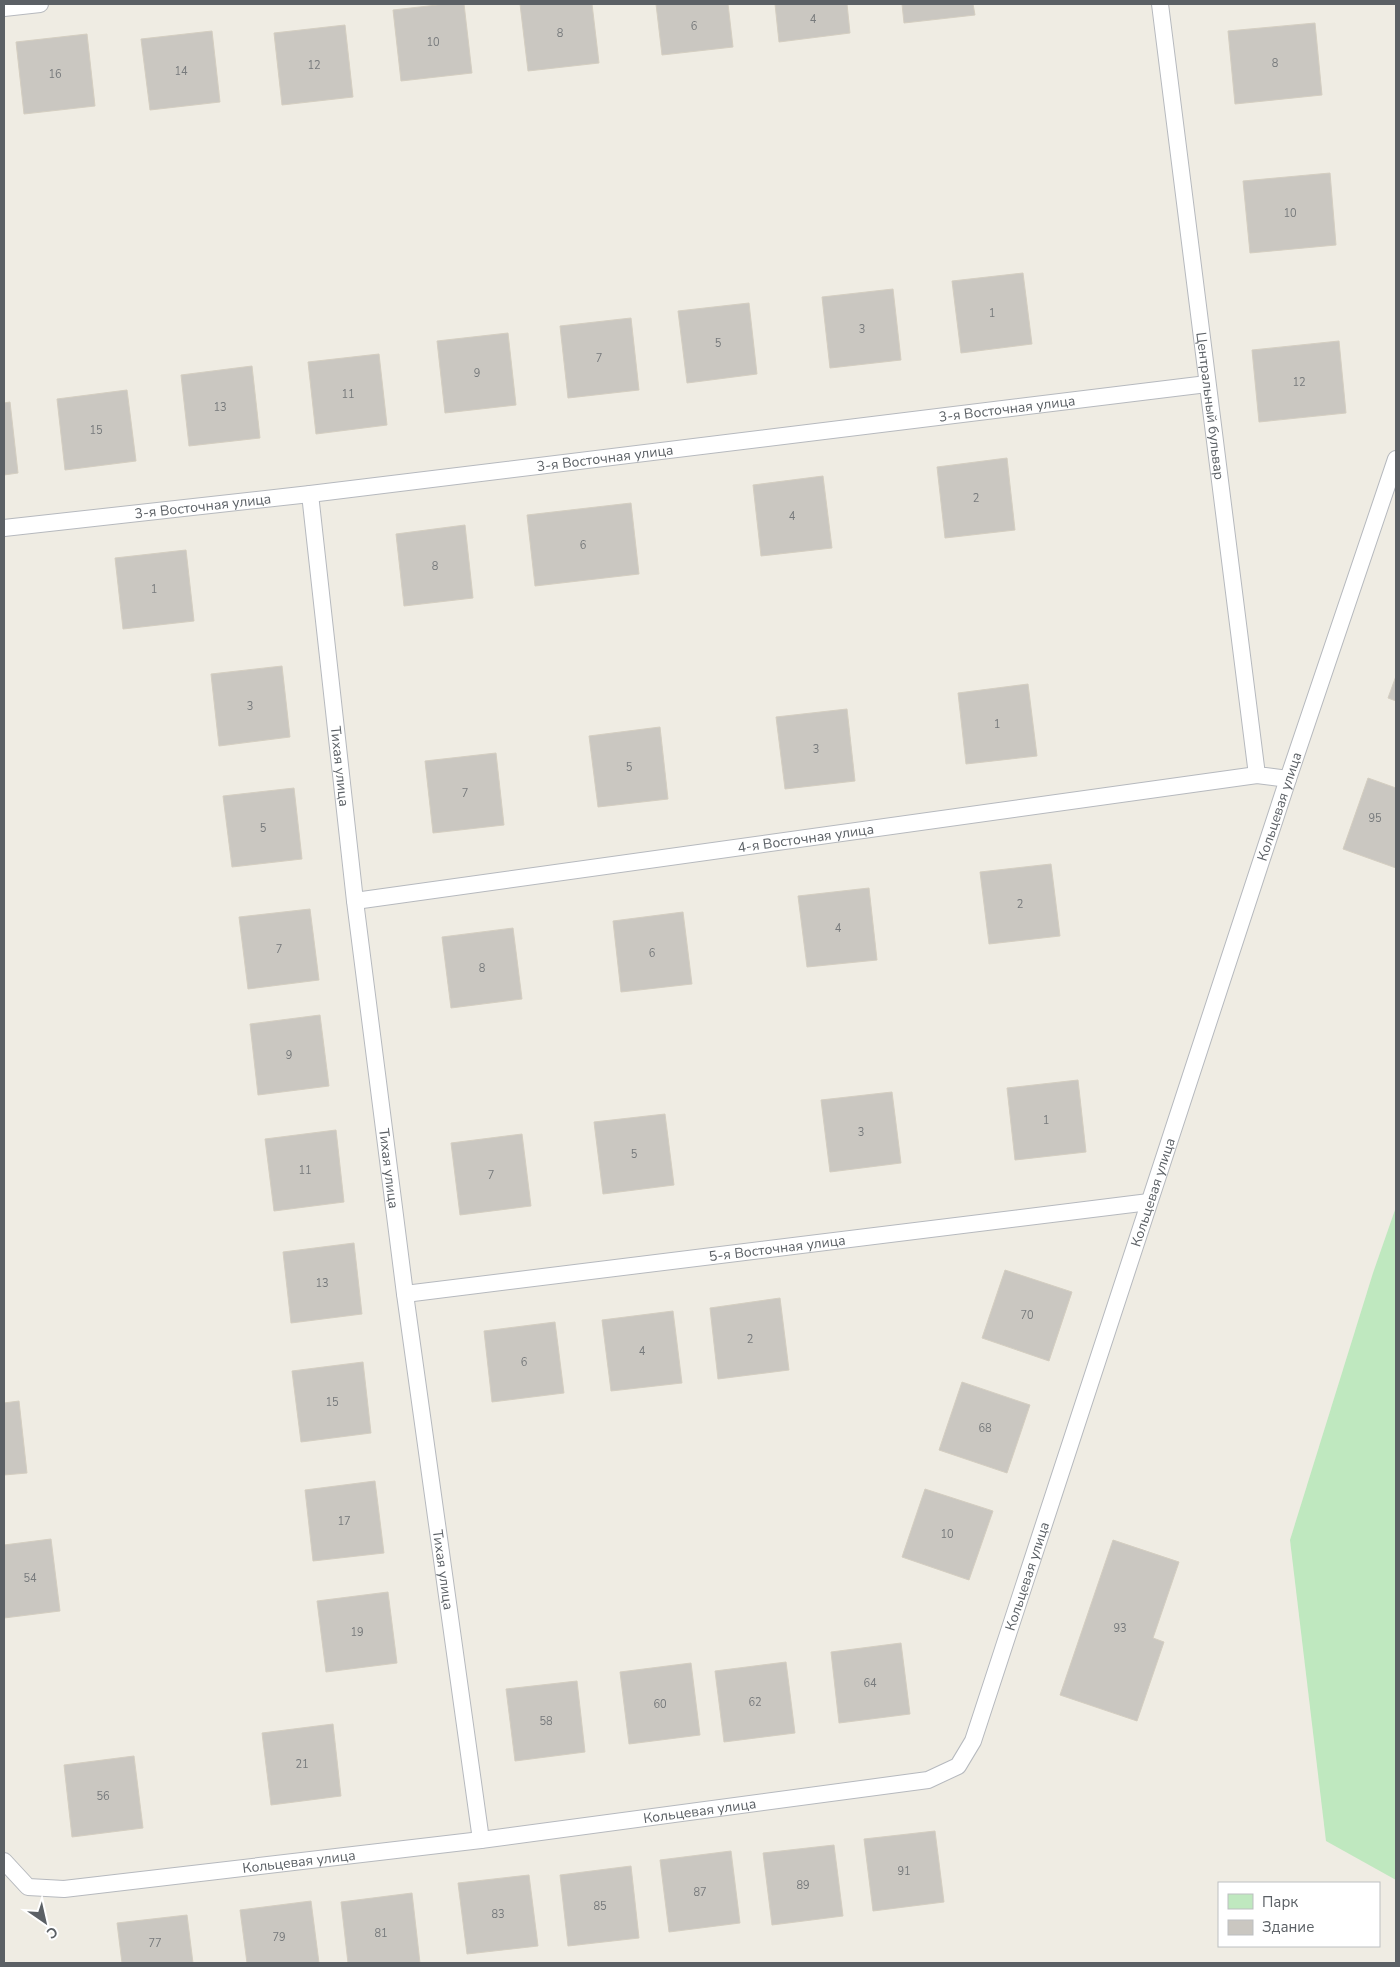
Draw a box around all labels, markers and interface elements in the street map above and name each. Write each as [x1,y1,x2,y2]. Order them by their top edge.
house number: 4 [810,12,817,27]
house number: 6 [691,19,698,34]
house number: 8 [557,26,564,41]
house number: 10 [426,35,440,50]
house number: 8 [1272,56,1279,71]
house number: 12 [307,58,321,73]
house number: 14 [174,64,188,79]
house number: 16 [48,67,62,82]
house number: 10 [1283,206,1297,221]
house number: 1 [989,306,995,321]
house number: 3 [859,322,865,337]
street label: Центральный бульвар [1192,331,1229,481]
house number: 5 [715,336,722,351]
house number: 7 [596,351,602,366]
house number: 9 [474,366,480,381]
house number: 12 [1292,375,1306,390]
house number: 11 [341,387,355,402]
street label: 3-я Восточная улица [938,391,1076,426]
house number: 13 [213,400,227,415]
house number: 15 [89,423,103,438]
street label: 3-я Восточная улица [536,440,674,476]
street label: 3-я Восточная улица [133,489,272,523]
house number: 2 [973,491,979,506]
house number: 4 [789,509,796,524]
house number: 6 [580,538,587,553]
house number: 8 [432,559,439,574]
house number: 1 [151,582,157,597]
house number: 3 [247,699,253,714]
house number: 1 [994,717,1000,732]
street label: Тихая улица [326,725,354,808]
house number: 3 [813,742,819,757]
street label: Кольцевая улица [1252,749,1306,863]
house number: 5 [626,760,633,775]
house number: 7 [462,786,468,801]
house number: 95 [1368,811,1382,826]
street label: 4-я Восточная улица [736,819,875,857]
house number: 5 [260,821,267,836]
house number: 2 [1017,897,1023,912]
house number: 4 [835,921,842,936]
house number: 7 [276,942,282,957]
house number: 6 [649,946,656,961]
house number: 8 [479,961,486,976]
house number: 9 [286,1048,292,1063]
house number: 1 [1043,1113,1049,1128]
house number: 3 [858,1125,864,1140]
street label: Тихая улица [374,1127,404,1210]
street label: Кольцевая улица [1126,1135,1179,1249]
house number: 5 [631,1147,638,1162]
house number: 11 [298,1163,312,1178]
house number: 7 [488,1168,494,1183]
street label: 5-я Восточная улица [708,1230,847,1266]
house number: 13 [315,1276,329,1291]
house number: 70 [1020,1308,1034,1323]
house number: 2 [747,1332,753,1347]
house number: 4 [639,1344,646,1359]
house number: 6 [521,1355,528,1370]
house number: 15 [325,1395,339,1410]
house number: 68 [978,1421,992,1436]
house number: 17 [337,1514,351,1529]
street label: Кольцевая улица [1000,1519,1054,1633]
house number: 10 [940,1527,954,1542]
street label: Тихая улица [428,1528,458,1611]
house number: 54 [23,1571,37,1586]
house number: 93 [1113,1621,1127,1636]
house number: 19 [350,1625,364,1640]
house number: 64 [863,1676,877,1691]
house number: 62 [748,1695,762,1710]
house number: 60 [653,1697,667,1712]
house number: 58 [539,1714,553,1729]
house number: 21 [295,1757,309,1772]
house number: 56 [96,1789,110,1804]
street label: Кольцевая улица [642,1794,757,1828]
street label: Кольцевая улица [241,1845,357,1877]
house number: 91 [897,1864,911,1879]
house number: 89 [796,1878,810,1893]
legend [1218,1882,1380,1947]
house number: 87 [693,1885,707,1900]
text: Парк [1262,1892,1298,1912]
north arrow [20,1897,70,1947]
house number: 85 [593,1899,607,1914]
house number: 83 [491,1907,505,1922]
text: Здание [1262,1917,1314,1937]
text: С [42,1922,61,1943]
house number: 81 [374,1926,388,1941]
house number: 79 [272,1930,286,1945]
house number: 77 [148,1936,162,1951]

